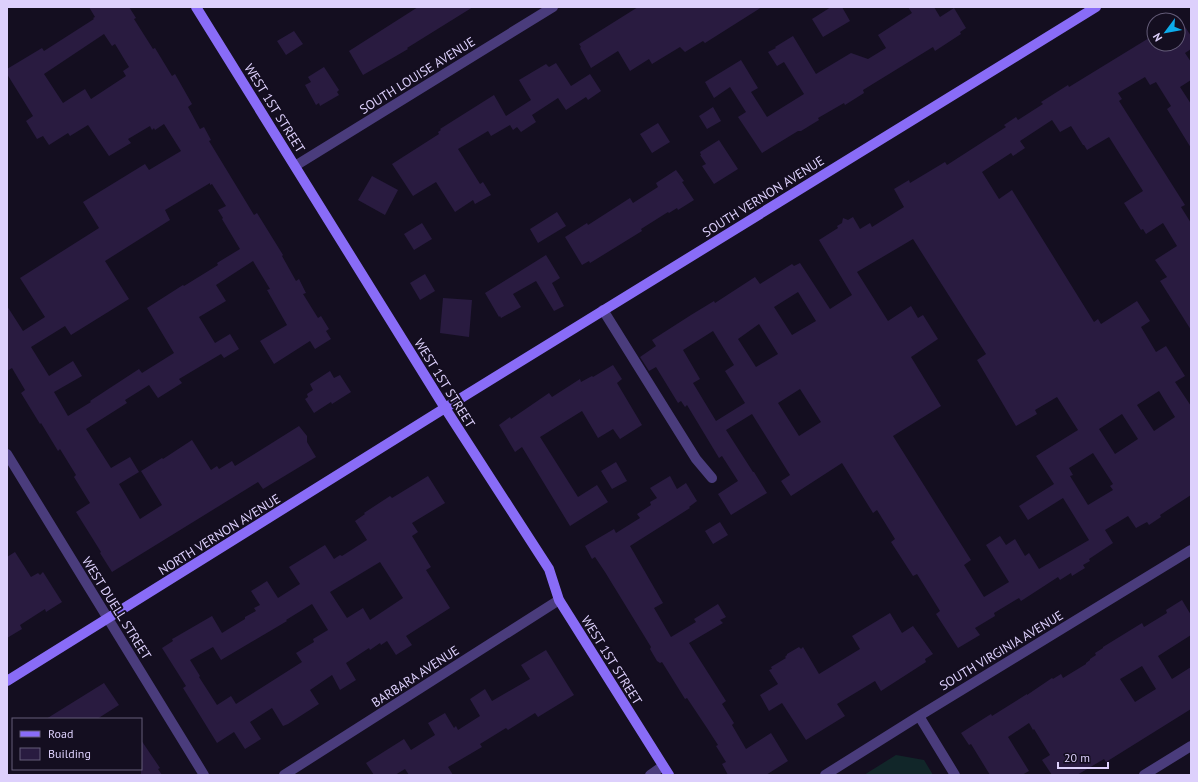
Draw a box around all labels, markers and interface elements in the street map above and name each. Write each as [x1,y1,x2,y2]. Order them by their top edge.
north arrow [1146,12,1186,52]
text: N [1150,31,1165,44]
street label: SOUTH LOUISE AVENUE [356,33,478,118]
street label: WEST 1ST STREET [240,61,309,156]
street label: SOUTH VERNON AVENUE [699,152,827,241]
street label: WEST 1ST STREET [410,336,479,431]
street label: NORTH VERNON AVENUE [155,490,283,579]
street label: WEST DUELL STREET [78,554,155,663]
street label: SOUTH VIRGINIA AVENUE [936,607,1066,694]
street label: WEST 1ST STREET [577,613,646,708]
street label: BARBARA AVENUE [368,642,462,711]
legend [12,718,142,770]
text: Road [48,726,73,741]
scale bar [1058,744,1108,770]
text: Building [48,746,91,761]
text: 20 m [1064,750,1090,765]

